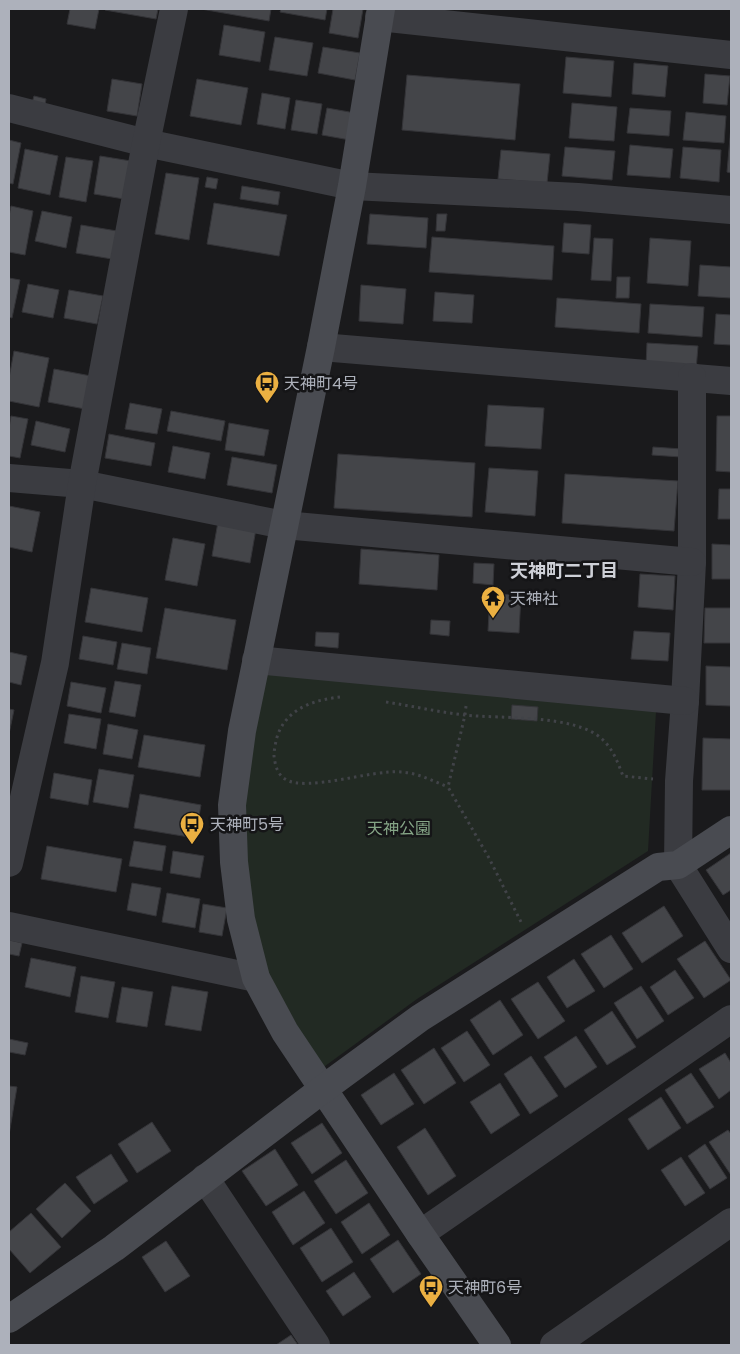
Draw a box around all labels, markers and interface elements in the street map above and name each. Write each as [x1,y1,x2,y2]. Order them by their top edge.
bus stop icon: 天神町4号 [254,370,280,404]
place label: 天神町4号 [284,372,358,395]
district label: 天神町二丁目 [510,558,618,583]
temple icon: 天神社 [480,585,506,619]
place label: 天神社 [510,587,558,610]
bus stop icon: 天神町5号 [179,811,205,845]
place label: 天神町5号 [210,813,284,836]
park label: 天神公園 [367,817,431,840]
bus stop icon: 天神町6号 [418,1274,444,1308]
place label: 天神町6号 [448,1276,522,1299]

